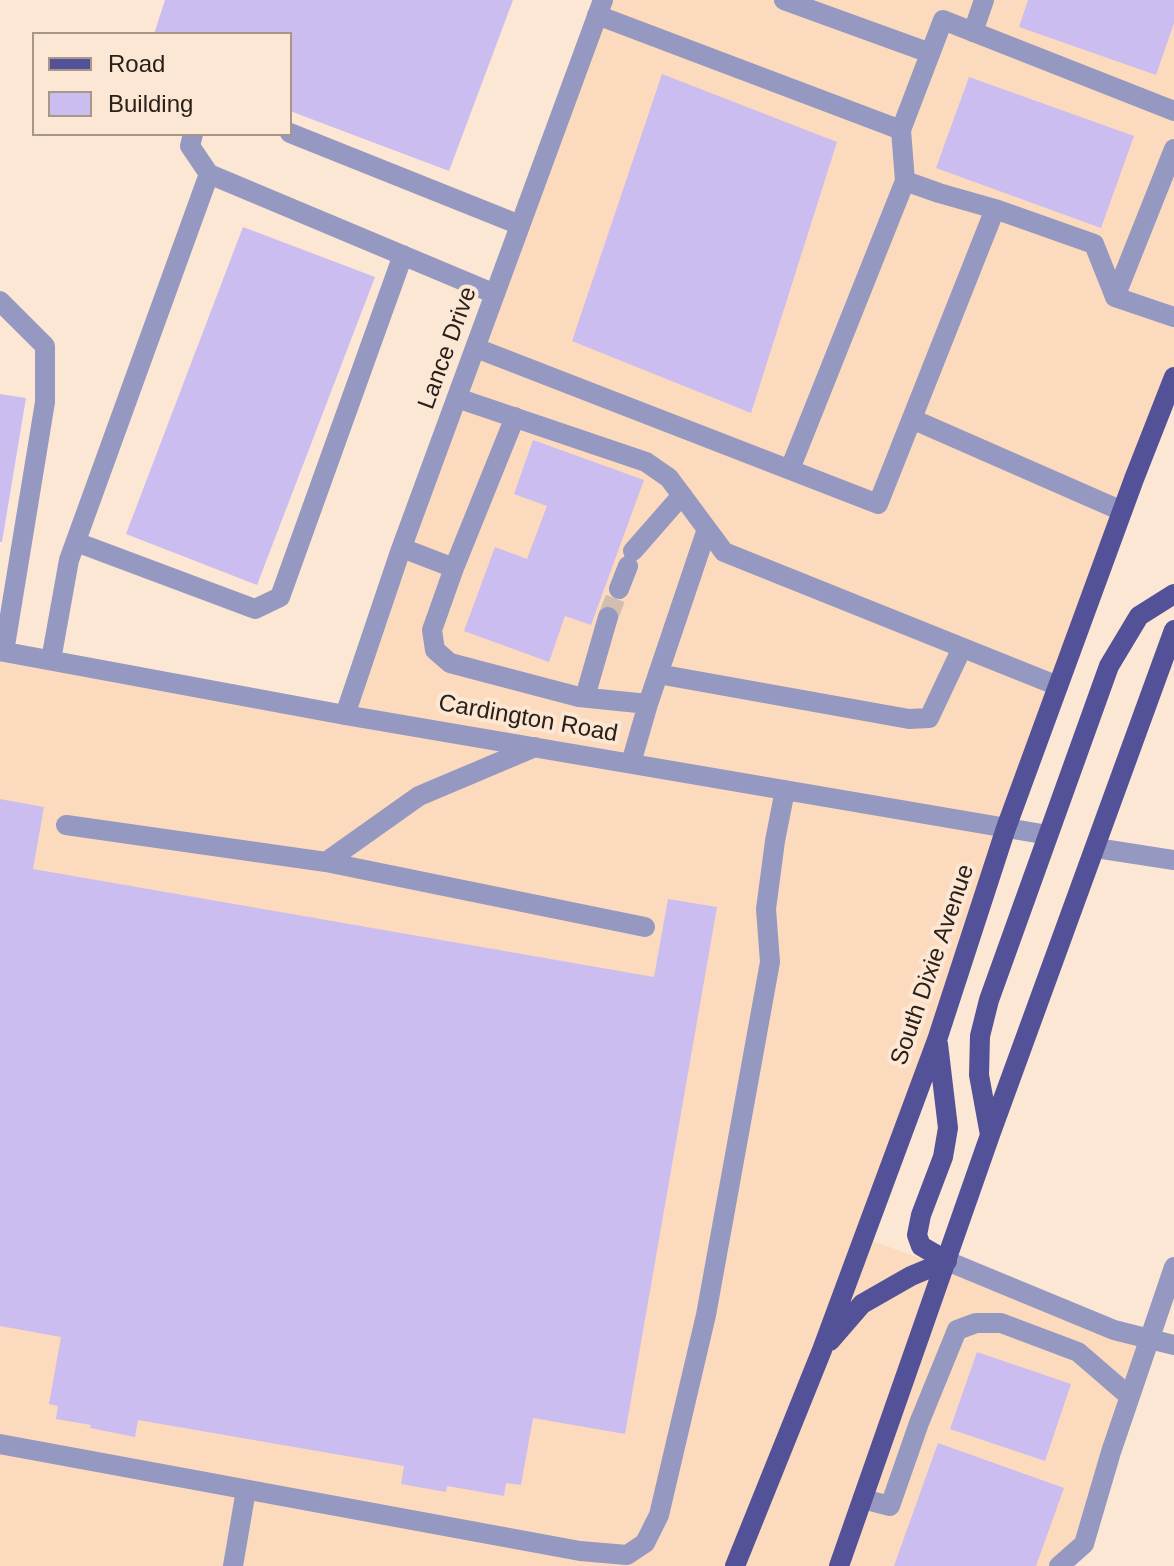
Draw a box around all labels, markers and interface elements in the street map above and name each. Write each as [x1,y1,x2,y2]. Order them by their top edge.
legend [32,32,292,136]
text: Road [108,50,165,77]
text: Building [108,90,193,117]
street label: Lance Drive [413,283,483,413]
street label: Cardington Road [436,689,620,749]
street label: South Dixie Avenue [885,861,981,1069]

